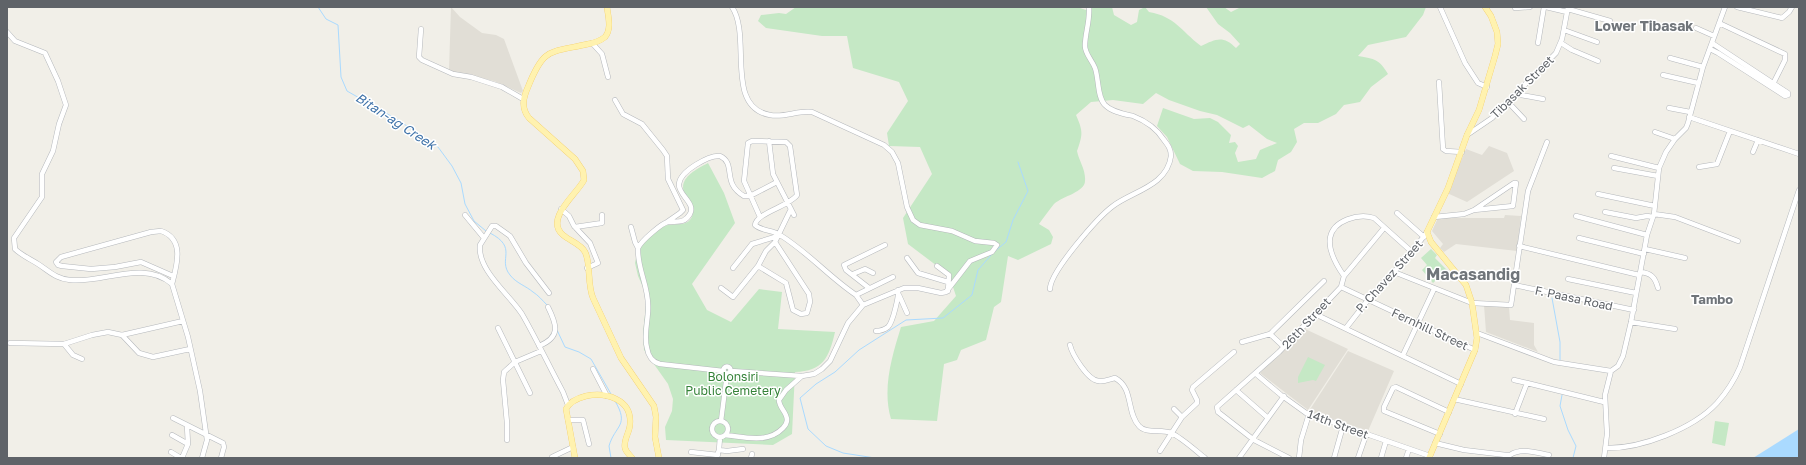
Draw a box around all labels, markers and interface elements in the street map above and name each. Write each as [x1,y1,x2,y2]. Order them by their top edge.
district label: Lower Tibasak [1595,17,1693,34]
street label: Tibasak Street [1487,52,1557,122]
water label: Bitan-ag Creek [353,89,441,154]
street label: P. Chavez Street [1352,236,1426,316]
district label: Macasandig [1426,264,1520,284]
street label: F. Paasa Road [1534,282,1614,314]
district label: Tambo [1691,291,1733,307]
street label: 26th Street [1278,294,1334,352]
street label: Fernhill Street [1389,305,1471,353]
park label: Bolonsiri Public Cemetery [685,369,781,398]
street label: 14th Street [1305,406,1371,442]

